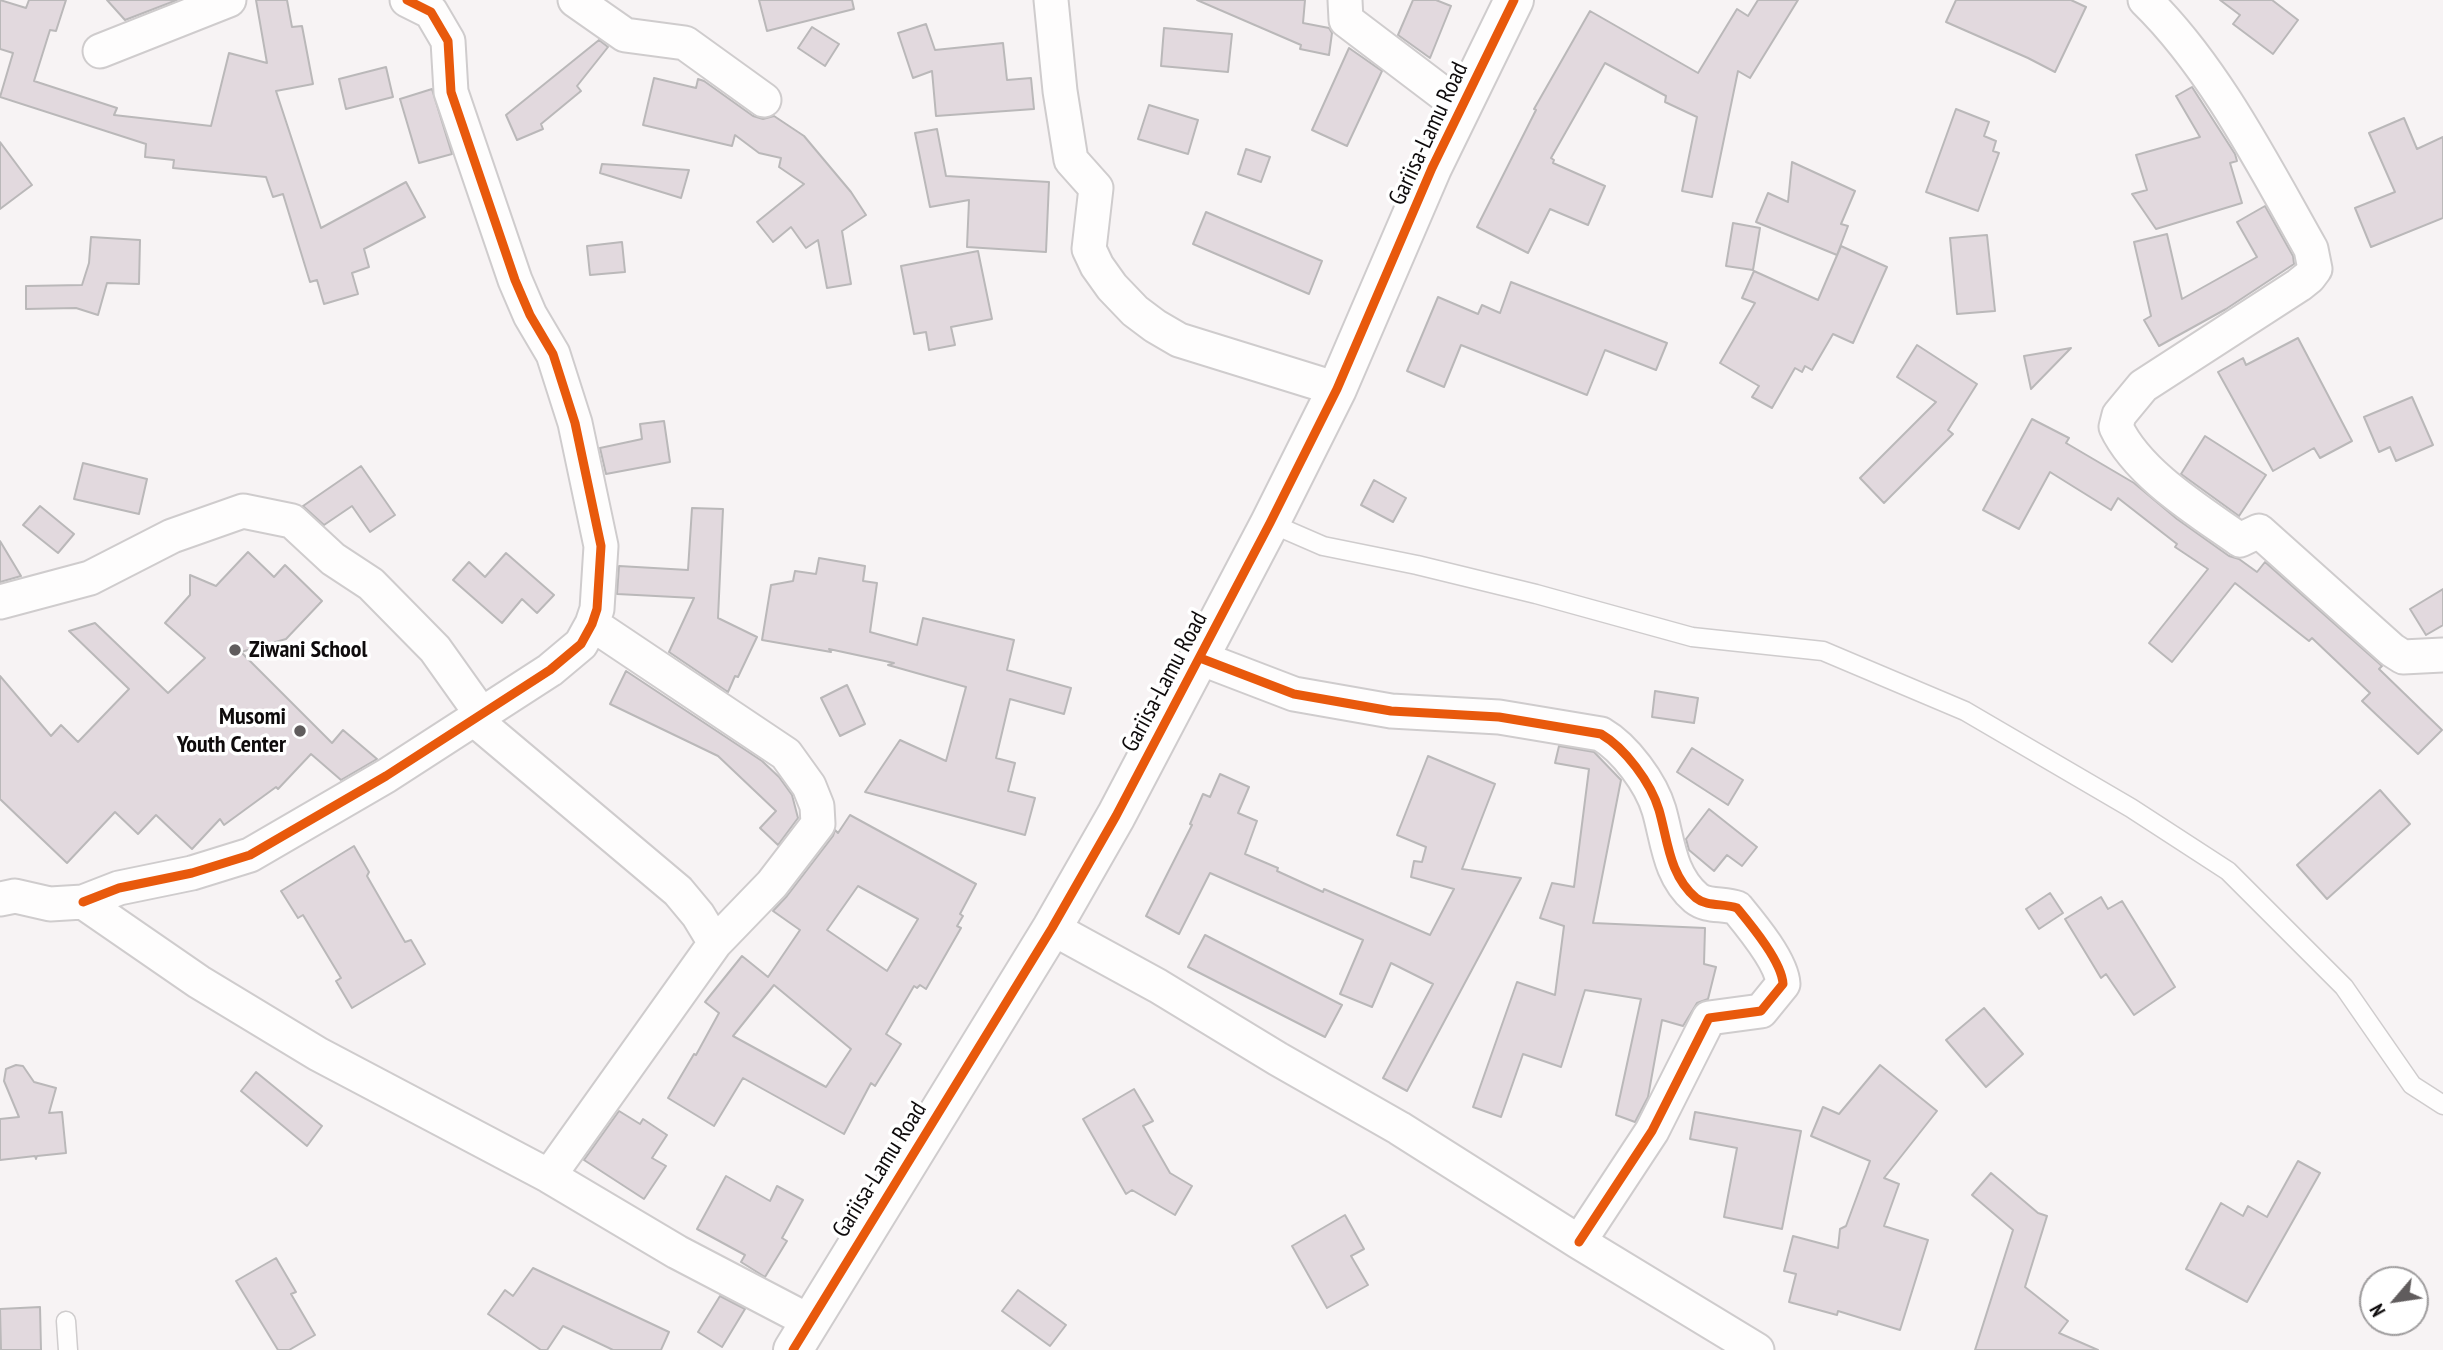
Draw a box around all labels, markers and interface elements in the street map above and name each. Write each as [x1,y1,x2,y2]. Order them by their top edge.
street label: Gariisa-Lamu Road [1383,58,1475,210]
street label: Gariisa-Lamu Road [1116,607,1214,757]
place label: Ziwani School [249,636,367,664]
marker: Ziwani School [227,642,243,658]
place label: Musomi Youth Center [177,703,286,759]
marker: Musomi Youth Center [292,723,308,739]
street label: Gariisa-Lamu Road [827,1097,933,1243]
north arrow [2359,1266,2429,1336]
text: N [2364,1300,2390,1321]

